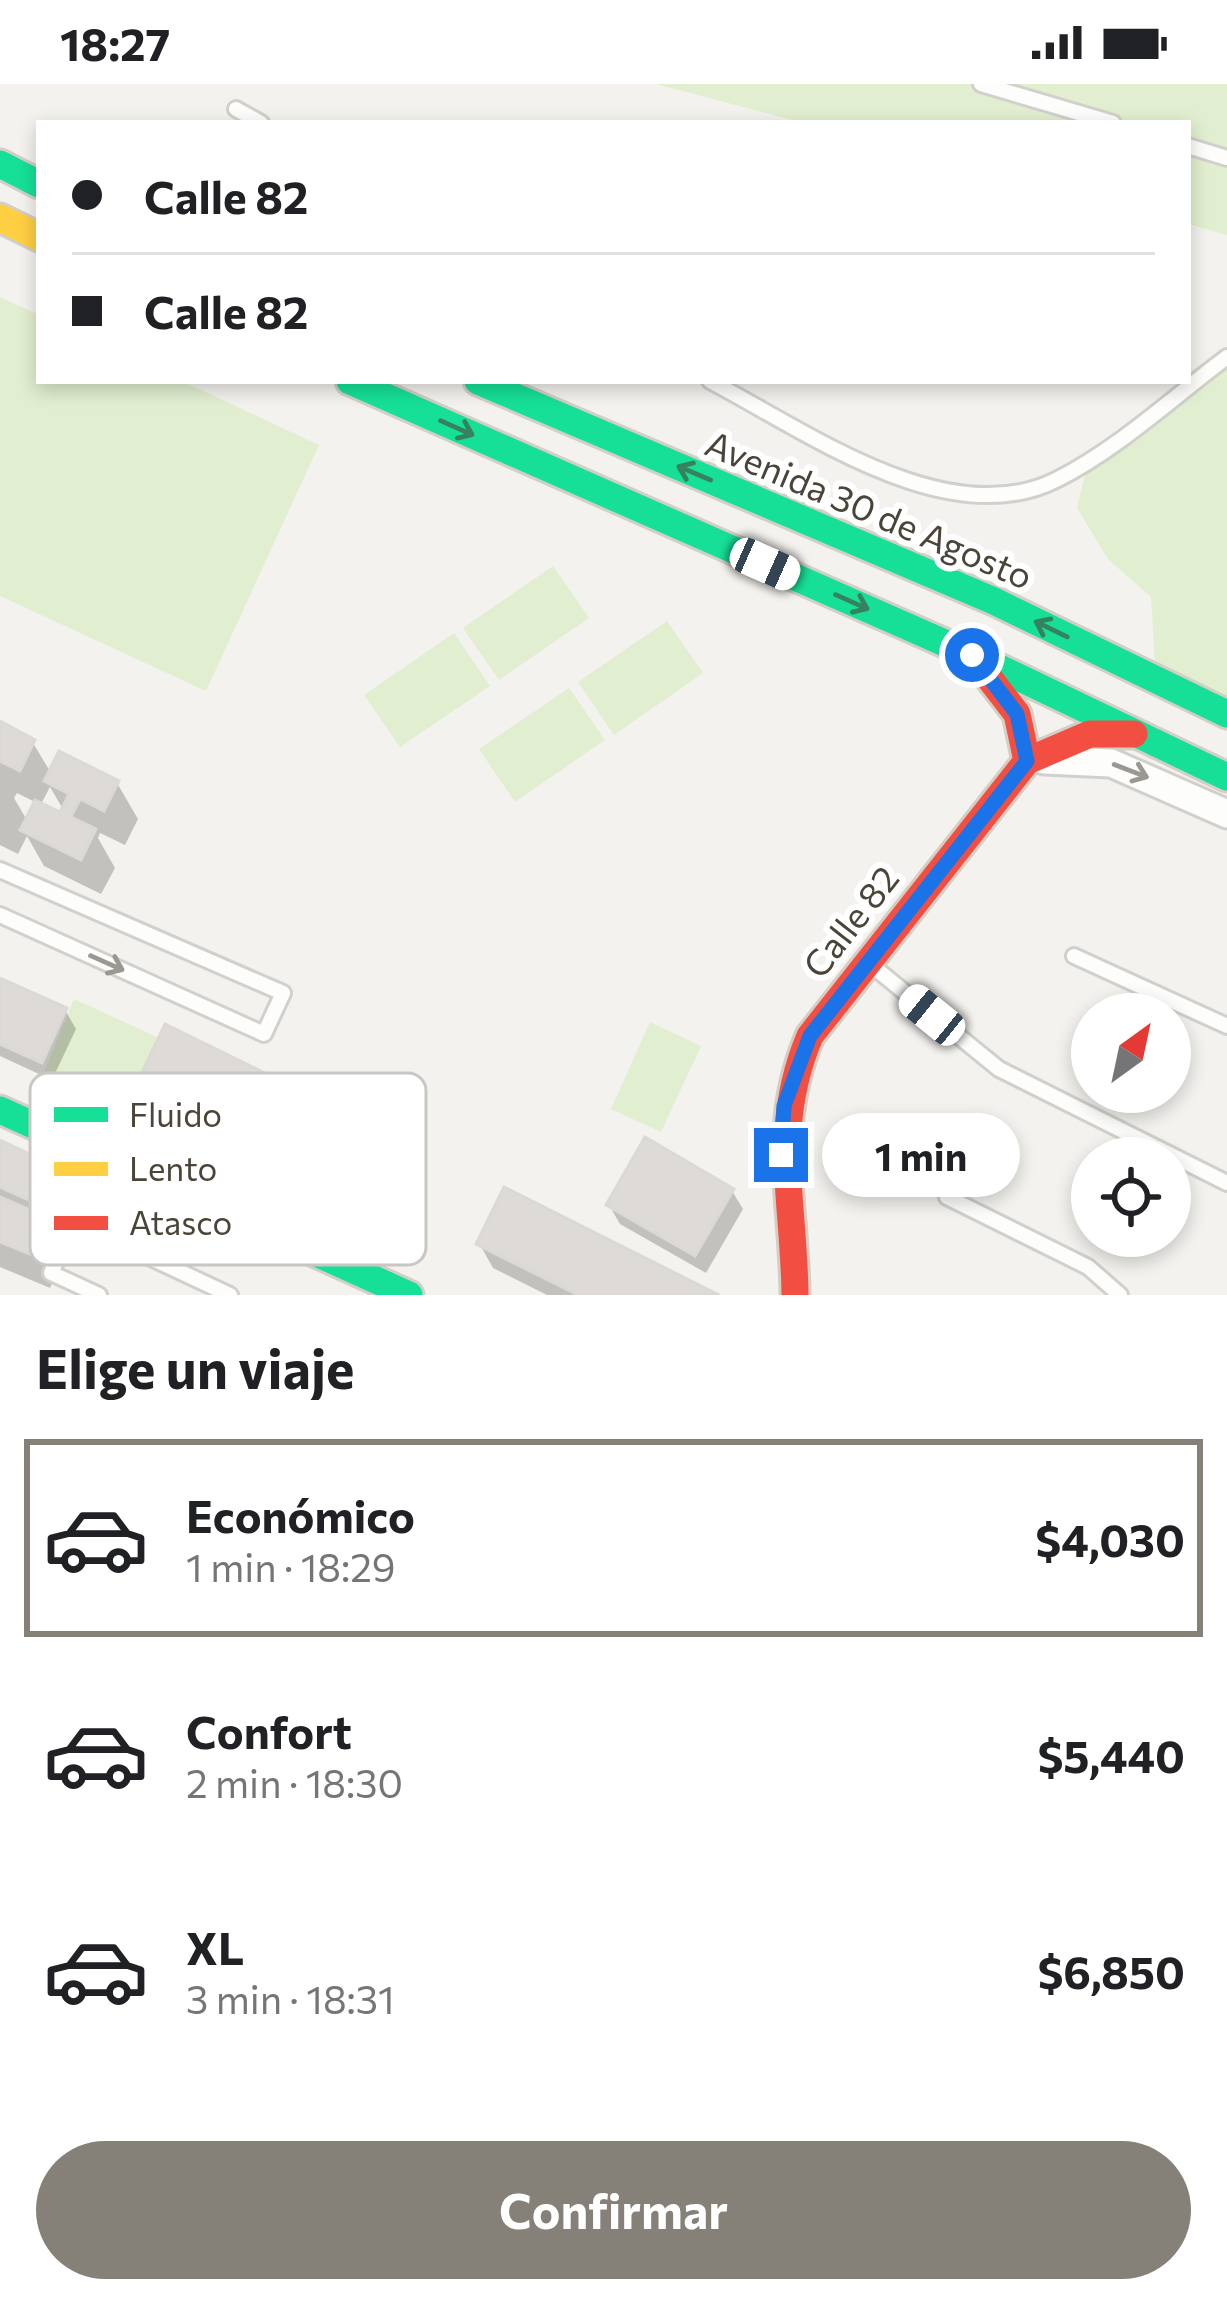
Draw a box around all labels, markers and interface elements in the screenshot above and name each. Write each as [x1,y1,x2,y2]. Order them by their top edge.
text: 18:27 [60,15,170,70]
text: Calle 82 [144,168,308,223]
text: Calle 82 [144,283,308,338]
one-way arrow [438,419,474,441]
street label: Avenida 30 de Agosto [700,419,1040,597]
one-way arrow [676,461,713,482]
car [725,533,805,595]
one-way arrow [833,593,869,615]
one-way arrow [1034,617,1070,639]
route start [945,628,999,682]
one-way arrow [1112,761,1149,783]
street label: Calle 82 [792,856,907,985]
one-way arrow [88,954,124,976]
car [893,978,971,1052]
north arrow [1071,993,1191,1113]
map controls [1071,993,1191,1257]
legend [30,1073,426,1265]
text: Fluido [129,1093,222,1134]
callout: 1 min [823,1113,1021,1197]
route end [754,1128,808,1182]
text: 1 min [875,1131,967,1179]
button: locate [1071,1137,1191,1257]
text: Lento [129,1147,217,1188]
text: Atasco [129,1201,232,1242]
text: Elige un viaje [36,1334,354,1400]
icon: car [42,1484,150,1592]
text: Económico [186,1487,415,1542]
text: $4,030 [1035,1511,1185,1566]
text: 1 min · 18:29 [186,1542,395,1590]
icon: car [42,1700,150,1808]
text: Confort [186,1703,352,1758]
text: $5,440 [1038,1727,1185,1782]
text: 2 min · 18:30 [186,1758,403,1806]
icon: car [42,1916,150,2024]
text: XL [186,1919,244,1974]
text: $6,850 [1037,1943,1185,1998]
text: 3 min · 18:31 [186,1974,395,2022]
button: Confirmar [36,2141,1191,2279]

